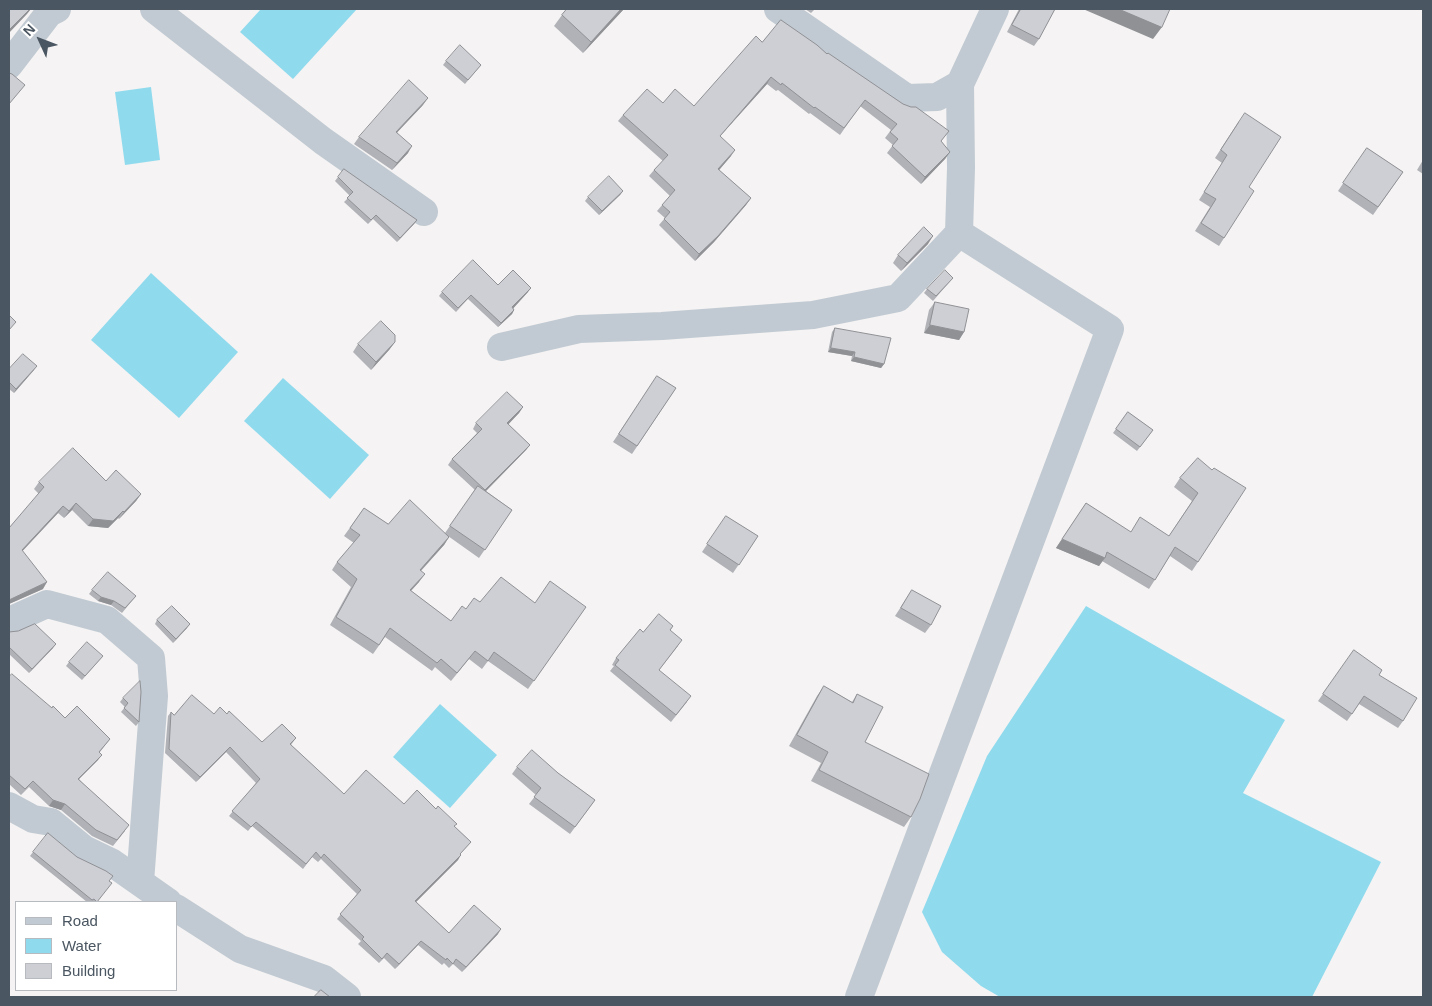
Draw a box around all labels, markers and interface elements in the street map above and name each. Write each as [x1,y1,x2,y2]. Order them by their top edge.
north arrow [15,15,65,65]
text: N [20,21,38,39]
legend [15,901,178,991]
text: Road [62,912,98,929]
text: Water [62,937,101,954]
text: Building [62,962,115,979]

